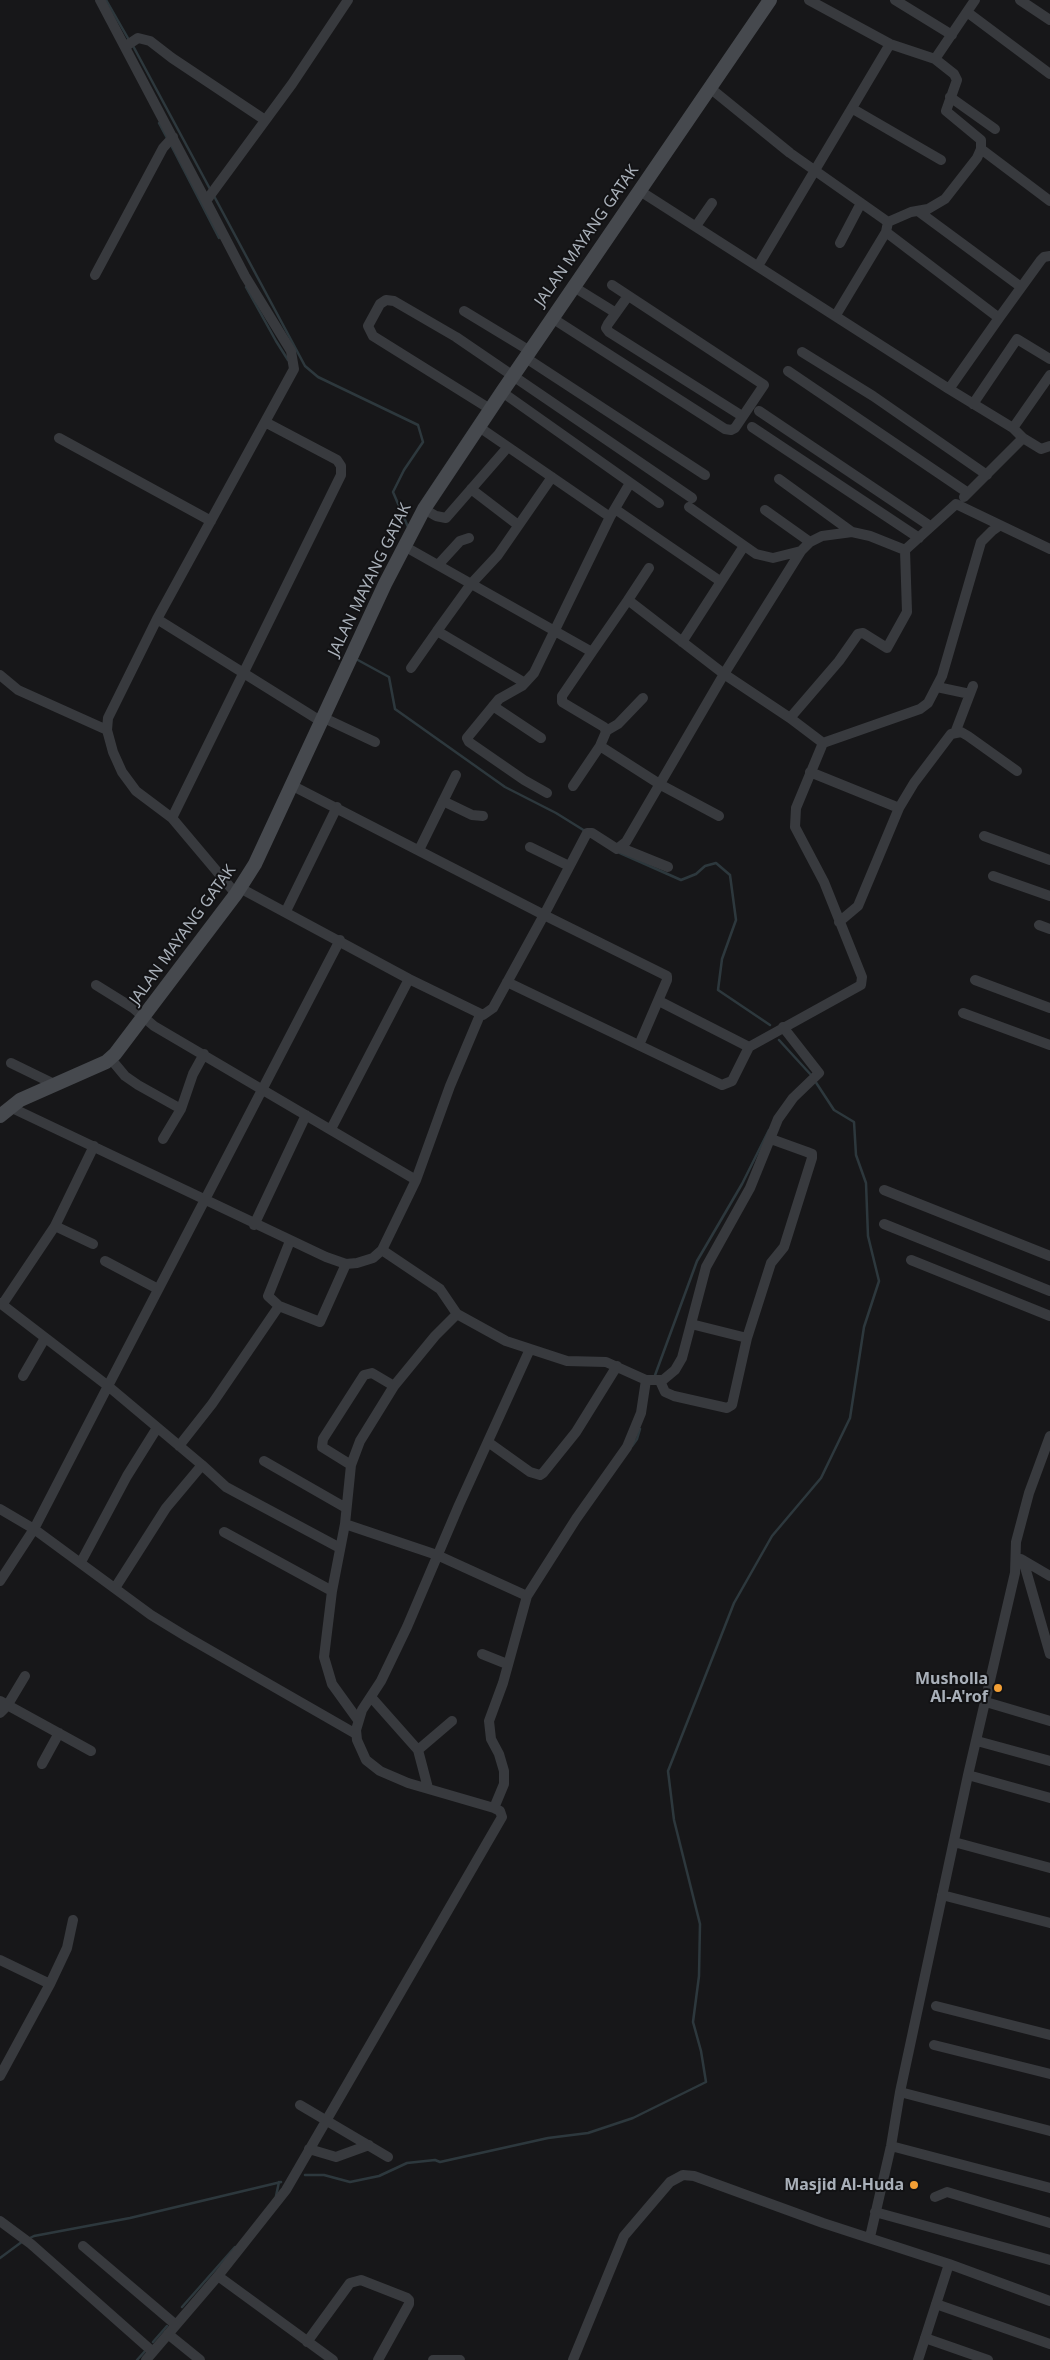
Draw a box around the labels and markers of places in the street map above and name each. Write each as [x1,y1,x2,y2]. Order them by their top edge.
place label: Musholla Al-A'rof [915,1669,988,1707]
marker: Musholla Al-A'rof [992,1682,1004,1694]
place label: Masjid Al-Huda [784,2175,904,2195]
marker: Masjid Al-Huda [908,2179,920,2191]

